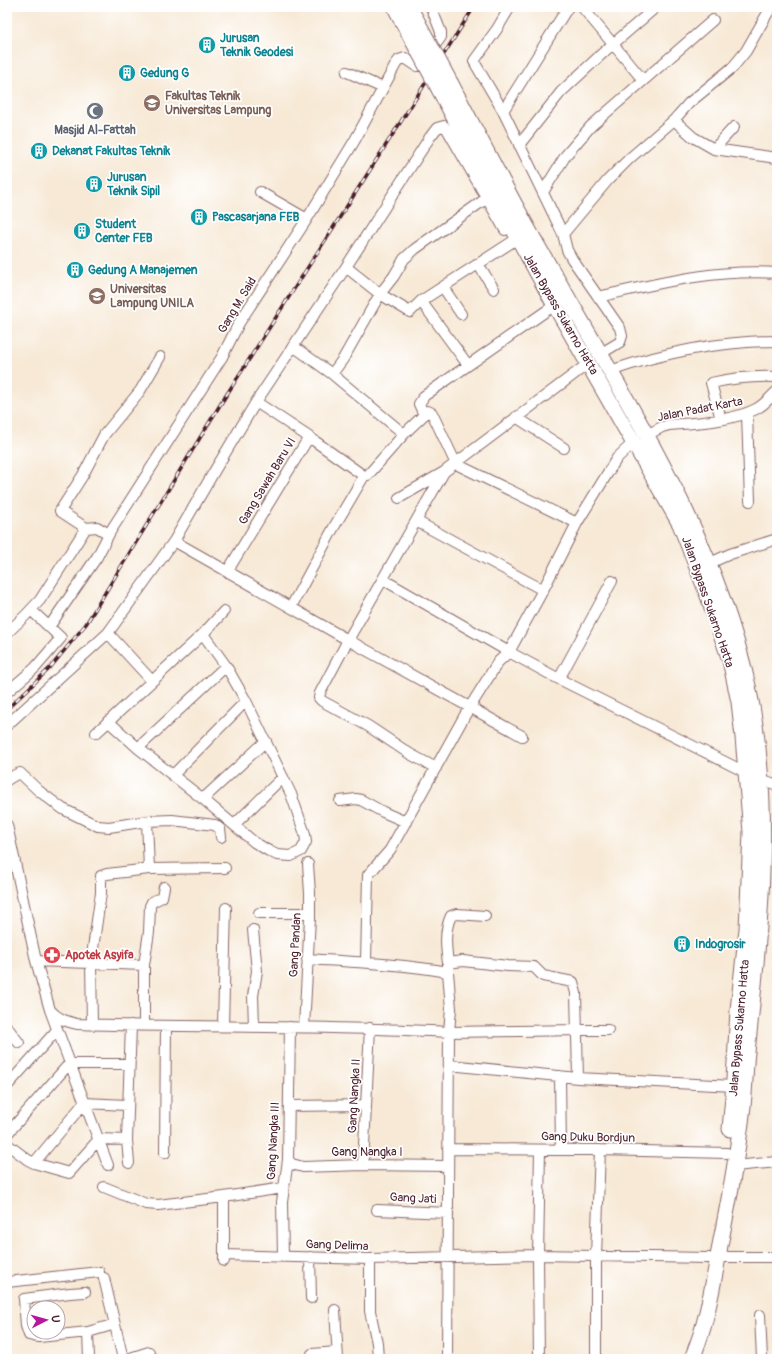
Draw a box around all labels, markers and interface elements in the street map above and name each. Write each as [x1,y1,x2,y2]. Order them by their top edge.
place label: Jurusan Teknik Geodesi [219,31,293,60]
building icon: Jurusan Teknik Geodesi [197,35,217,55]
building icon: Gedung G [117,63,137,83]
place label: Gedung G [140,66,189,81]
place label: Fakultas Teknik Universitas Lampung [165,89,271,118]
school or university icon: Fakultas Teknik Universitas Lampung [142,93,162,113]
mosque icon: Masjid Al-Fattah [85,101,105,121]
place label: Masjid Al-Fattah [54,123,136,138]
building icon: Dekanat Fakultas Teknik [29,141,49,161]
place label: Dekanat Fakultas Teknik [52,144,171,159]
place label: Jurusan Teknik Sipil [106,170,160,199]
building icon: Jurusan Teknik Sipil [84,174,104,194]
building icon: Pascasarjana FEB [189,207,209,227]
place label: Pascasarjana FEB [212,210,299,225]
place label: Student Center FEB [95,217,153,246]
building icon: Student Center FEB [72,221,92,241]
street label: Jalan Bypass Sukarno Hatta [520,251,602,378]
building icon: Gedung A Manajemen [65,260,85,280]
place label: Gedung A Manajemen [88,263,198,278]
street label: Gang M. Said [215,274,260,336]
place label: Universitas Lampung UNILA [110,282,194,311]
school or university icon: Universitas Lampung UNILA [87,286,107,306]
street label: Jalan Padat Karta [656,394,744,425]
street label: Gang Sawah Baru VI [236,435,299,528]
street label: Jalan Bypass Sukarno Hatta [678,535,737,670]
street label: Gang Pandan [286,912,305,978]
building icon: Indogrosir [672,934,692,954]
place label: Indogrosir [695,937,746,952]
pharmacy icon: Apotek Asyifa [42,945,62,965]
place label: Apotek Asyifa [65,948,134,963]
street label: Jalan Bypass Sukarno Hatta [726,959,753,1097]
street label: Gang Nangka II [345,1058,364,1134]
street label: Gang Nangka III [264,1102,283,1180]
street label: Gang Duku Bordjun [541,1129,635,1146]
street label: Gang Nangka I [331,1145,403,1160]
street label: Gang Jati [389,1190,437,1207]
street label: Gang Delima [305,1237,369,1254]
north arrow [26,1300,66,1340]
text: U [49,1315,62,1323]

